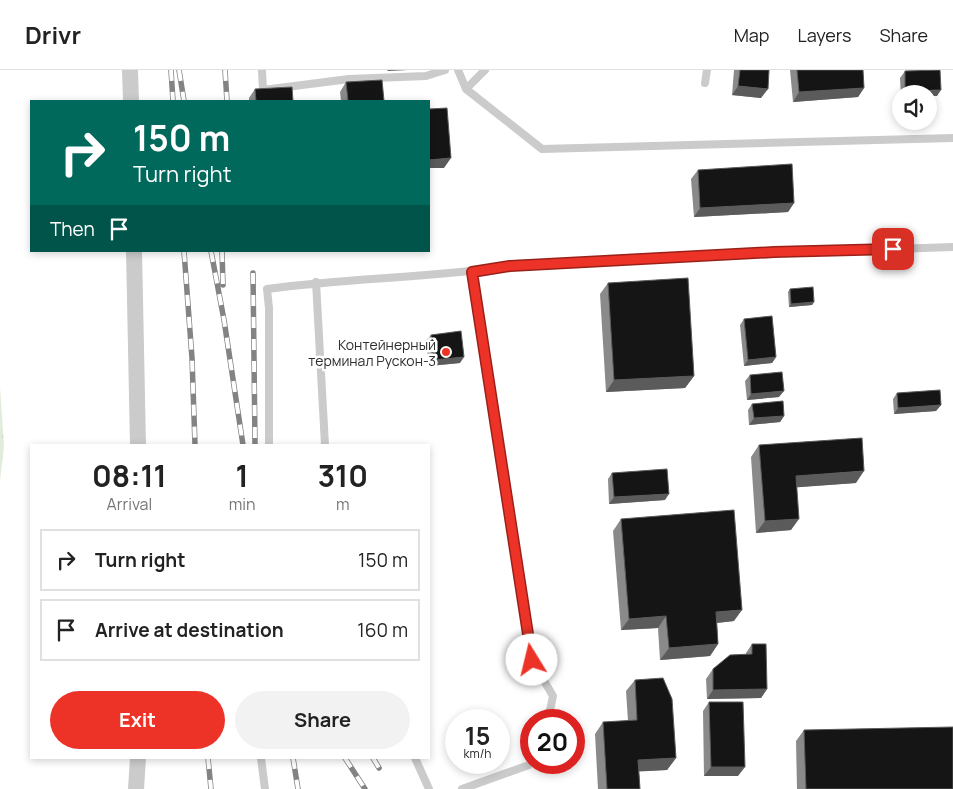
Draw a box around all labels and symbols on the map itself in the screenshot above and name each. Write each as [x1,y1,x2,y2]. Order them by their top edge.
pin [872,228,914,270]
place label: Контейнерный терминал Рускон-3 [308,335,436,370]
marker: Контейнерный терминал Рускон-3 [440,346,452,358]
position arrow [505,633,557,685]
speed limit sign: 20 [520,709,585,774]

